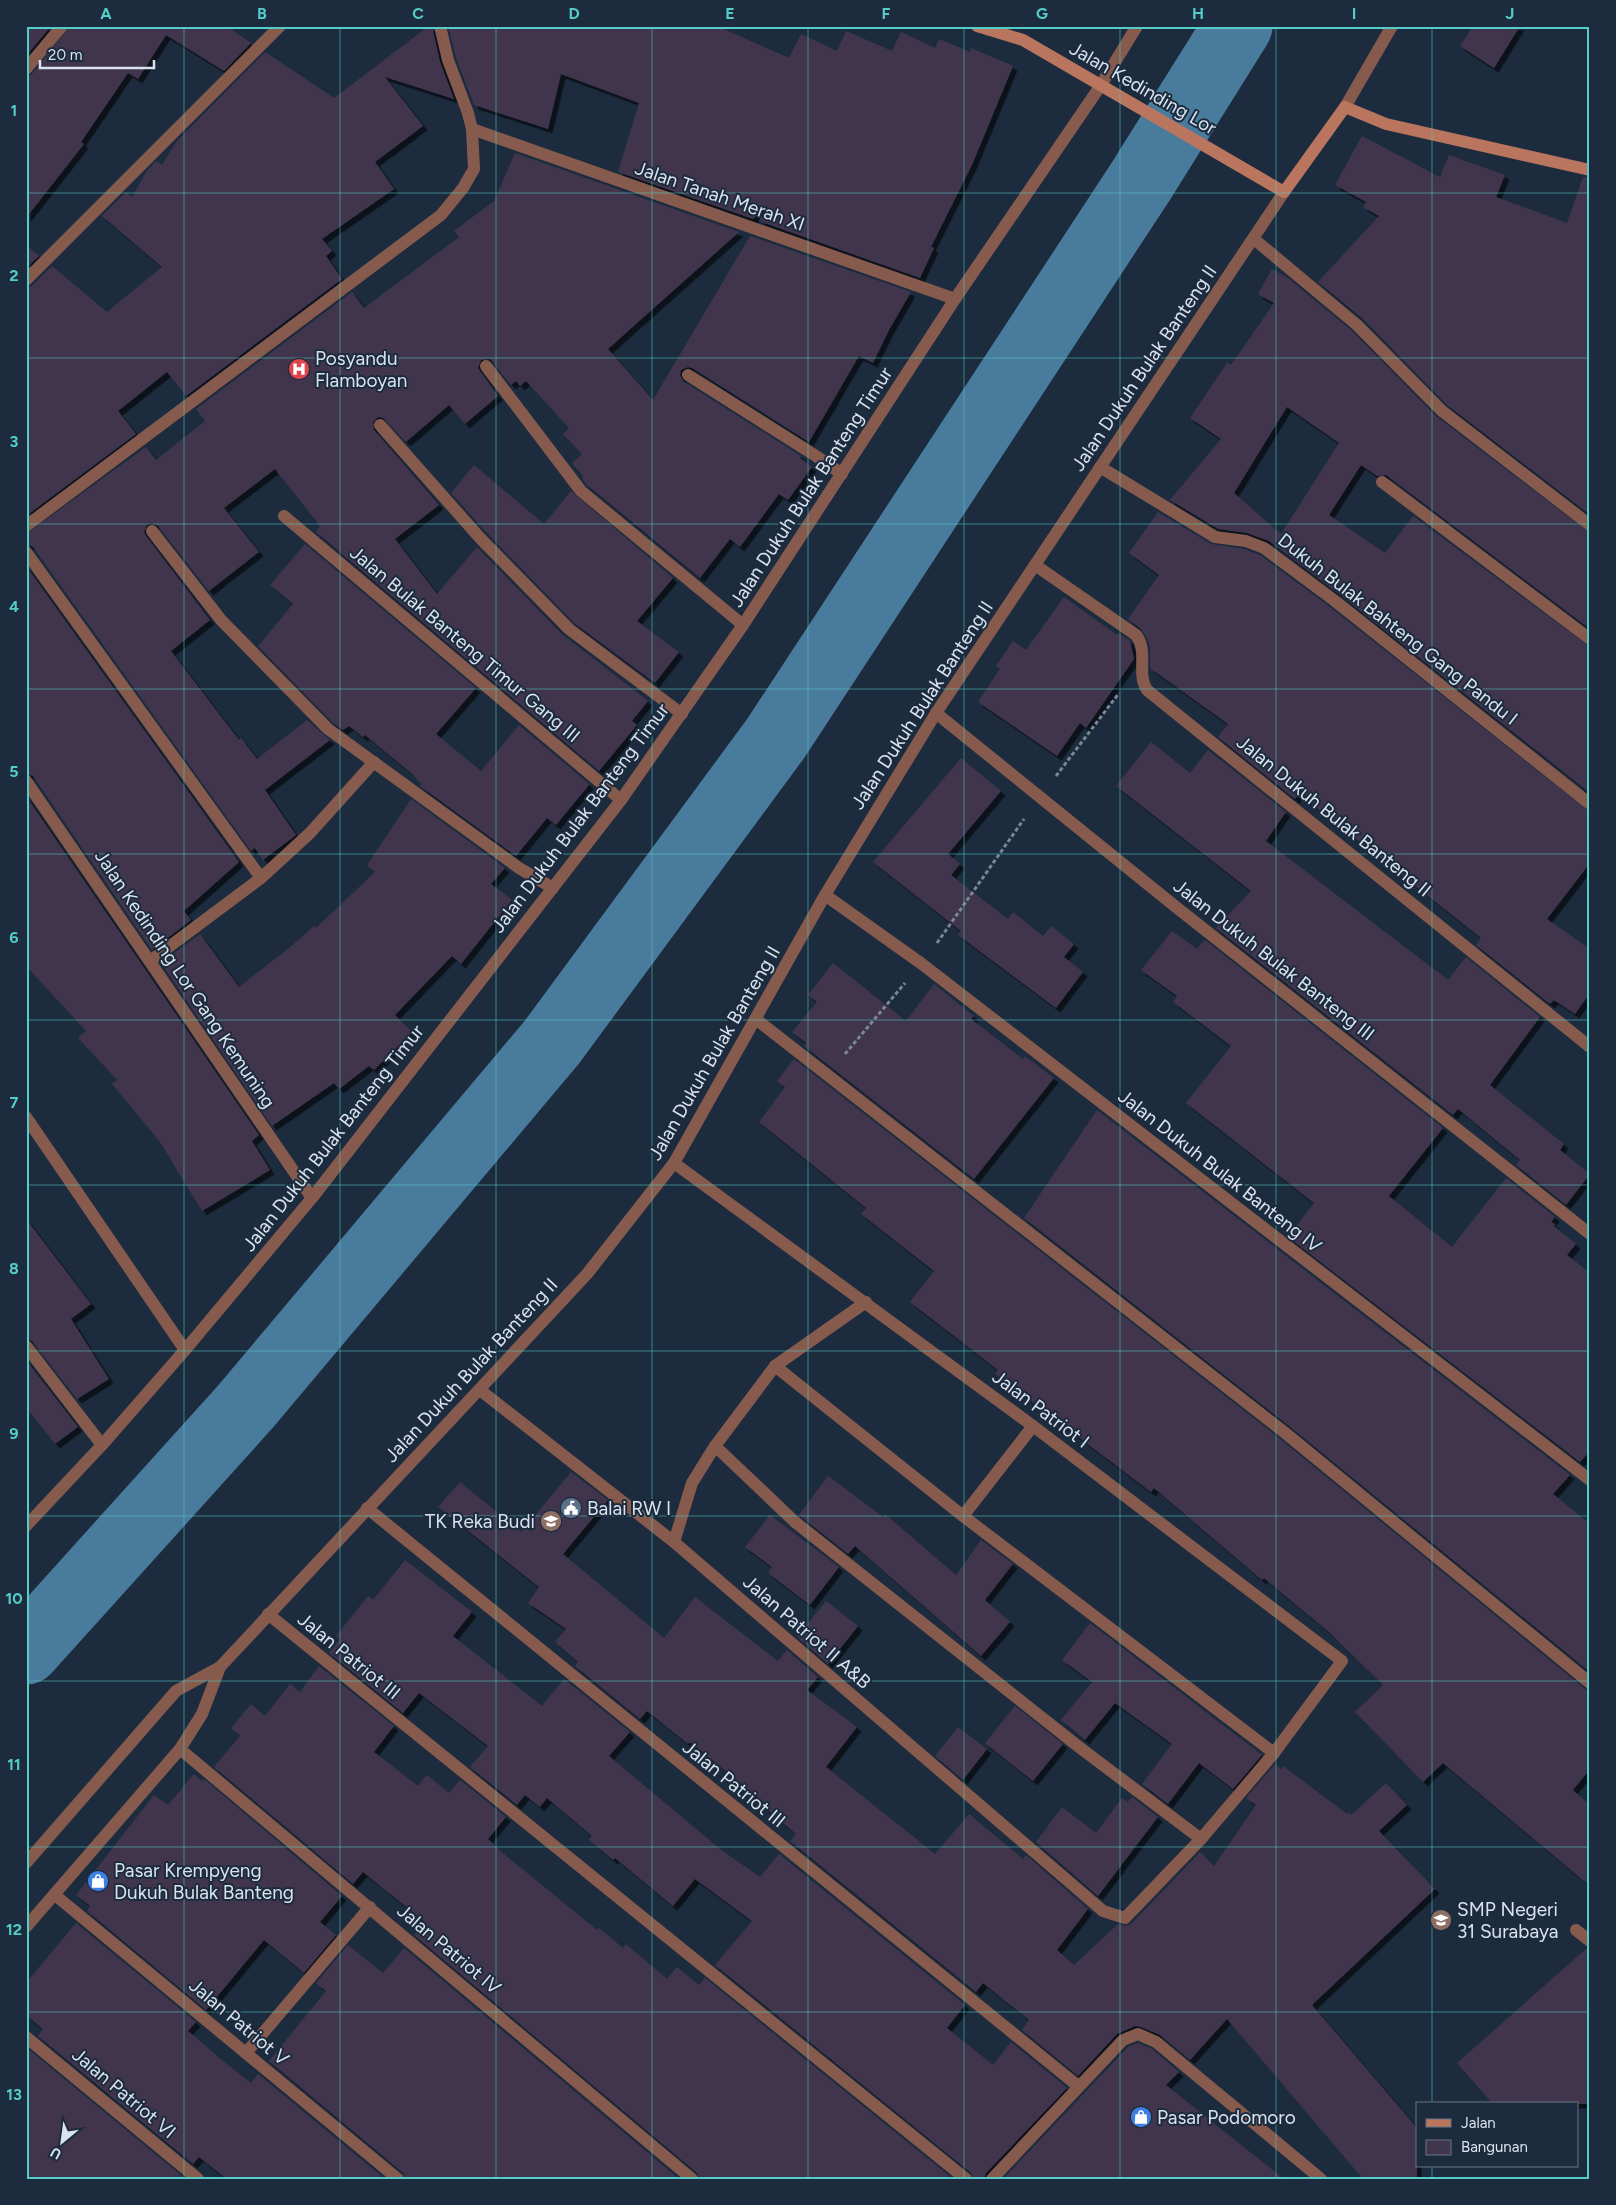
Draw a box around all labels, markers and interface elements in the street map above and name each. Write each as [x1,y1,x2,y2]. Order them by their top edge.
text: A [100,4,112,23]
text: B [257,4,267,23]
text: C [412,4,424,23]
text: D [568,4,580,23]
text: E [725,4,735,23]
text: F [882,4,891,23]
text: G [1036,4,1048,23]
text: H [1192,4,1204,23]
text: I [1352,4,1356,23]
text: J [1506,4,1514,23]
street label: Jalan Kedinding Lor [1065,37,1221,140]
scale bar [40,38,154,70]
text: 20 m [48,46,82,64]
text: 1 [11,101,17,120]
street label: Jalan Tanah Merah XI [632,156,808,236]
street label: Jalan Dukuh Bulak Banteng II [1066,261,1222,475]
text: 2 [9,266,19,285]
place label: Posyandu Flamboyan [315,347,407,392]
hospital icon: Posyandu Flamboyan [287,357,311,381]
street label: Jalan Dukuh Bulak Banteng Timur [725,362,898,611]
text: 3 [10,432,19,451]
street label: Dukuh Bulak Bahteng Gang Pandu I [1274,528,1522,730]
street label: Jalan Bulak Banteng Timur Gang III [345,541,585,747]
text: 4 [9,597,19,616]
street label: Jalan Dukuh Bulak Banteng II [846,597,998,813]
street label: Jalan Dukuh Bulak Banteng Timur [486,698,674,937]
street label: Jalan Dukuh Bulak Banteng II [1232,730,1436,902]
text: 5 [9,762,19,781]
street label: Jalan Kedinding Lor Gang Kemuning [90,846,280,1112]
street label: Jalan Dukuh Bulak Banteng III [1169,874,1379,1046]
text: 6 [9,928,19,947]
street label: Jalan Dukuh Bulak Banteng II [643,942,785,1164]
street label: Jalan Dukuh Bulak Banteng Timur [237,1020,429,1256]
street label: Jalan Dukuh Bulak Banteng IV [1114,1084,1326,1258]
text: 7 [10,1093,19,1112]
text: 8 [9,1259,19,1278]
street label: Jalan Dukuh Bulak Banteng II [380,1273,562,1467]
street label: Jalan Patriot I [988,1365,1094,1453]
text: 9 [9,1424,19,1443]
public building icon: Balai RW I [559,1496,583,1520]
place label: Balai RW I [587,1497,671,1520]
school or university icon: TK Reka Budi [539,1509,563,1533]
place label: TK Reka Budi [425,1510,535,1533]
street label: Jalan Patriot II A&B [738,1570,876,1694]
text: 10 [5,1589,23,1608]
street label: Jalan Patriot III [293,1608,405,1704]
street label: Jalan Patriot III [678,1736,790,1832]
text: 11 [7,1755,21,1774]
place label: Pasar Krempyeng Dukuh Bulak Banteng [114,1859,294,1904]
shop icon: Pasar Krempyeng Dukuh Bulak Banteng [86,1869,110,1893]
place label: SMP Negeri 31 Surabaya [1457,1898,1558,1943]
street label: Jalan Patriot IV [392,1899,506,1999]
school or university icon: SMP Negeri 31 Surabaya [1429,1908,1453,1932]
text: 12 [6,1920,22,1939]
street label: Jalan Patriot V [184,1974,294,2070]
street label: Jalan Patriot VI [67,2043,181,2143]
text: 13 [6,2085,22,2104]
legend [1416,2102,1578,2168]
shop icon: Pasar Podomoro [1129,2105,1153,2129]
place label: Pasar Podomoro [1157,2106,1296,2129]
text: Jalan [1461,2114,1496,2132]
north arrow [38,2118,88,2168]
text: Bangunan [1461,2138,1528,2156]
text: U [48,2143,64,2163]

